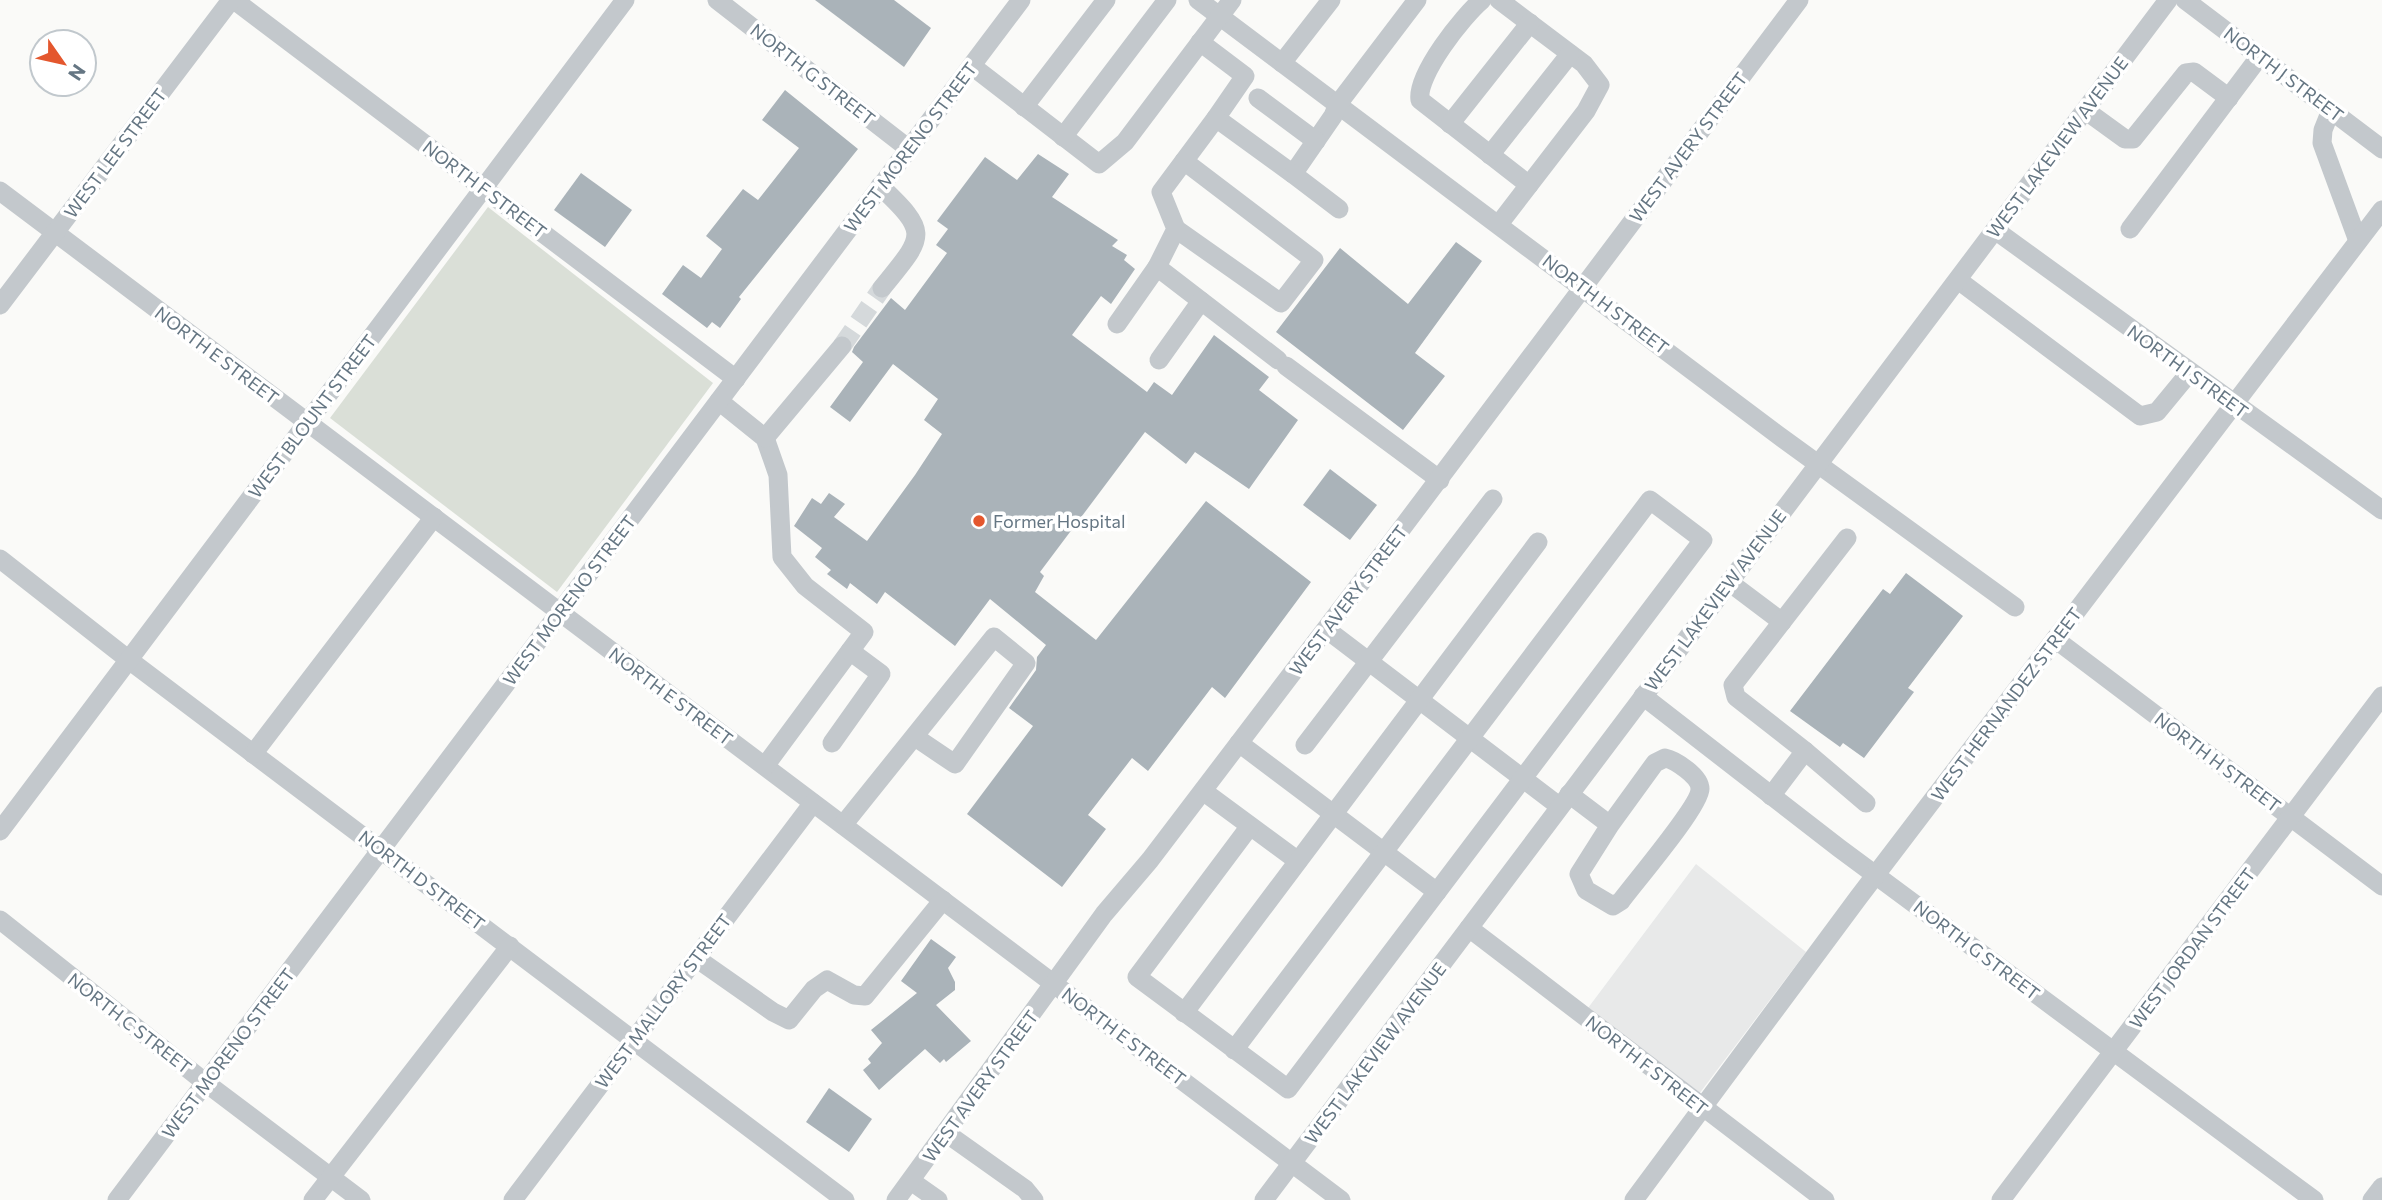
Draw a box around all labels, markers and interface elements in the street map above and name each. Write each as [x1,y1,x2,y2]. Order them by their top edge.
street label: NORTH G STREET [746,19,880,129]
street label: NORTH J STREET [2220,22,2348,126]
north arrow [28,28,98,98]
street label: WEST LAKEVIEW AVENUE [1982,52,2132,242]
street label: WEST MORENO STREET [839,58,981,236]
text: N [64,60,91,85]
street label: WEST AVERY STREET [1624,68,1752,226]
street label: WEST LEE STREET [59,84,171,222]
street label: NORTH F STREET [419,135,551,243]
street label: NORTH H STREET [1539,249,1673,359]
street label: NORTH E STREET [151,301,283,409]
street label: NORTH I STREET [2123,320,2253,422]
street label: WEST BLOUNT STREET [243,330,381,502]
street label: WEST LAKEVIEW AVENUE [1640,505,1790,695]
place label: Former Hospital [993,510,1126,532]
street label: WEST MORENO STREET [498,511,640,689]
marker: Former Hospital [971,513,987,529]
street label: WEST AVERY STREET [1284,521,1412,679]
street label: WEST HERNANDEZ STREET [1926,603,2086,805]
street label: NORTH E STREET [605,642,737,750]
street label: NORTH H STREET [2151,707,2285,817]
street label: NORTH D STREET [355,825,489,935]
street label: WEST JORDAN STREET [2124,863,2260,1033]
street label: NORTH G STREET [1910,895,2044,1005]
street label: WEST MALLORY STREET [590,909,736,1093]
street label: WEST LAKEVIEW AVENUE [1300,958,1450,1148]
street label: WEST MORENO STREET [157,964,299,1142]
street label: NORTH C STREET [64,968,196,1078]
street label: NORTH E STREET [1058,982,1190,1090]
street label: WEST AVERY STREET [918,1006,1042,1166]
street label: NORTH F STREET [1581,1010,1713,1120]

